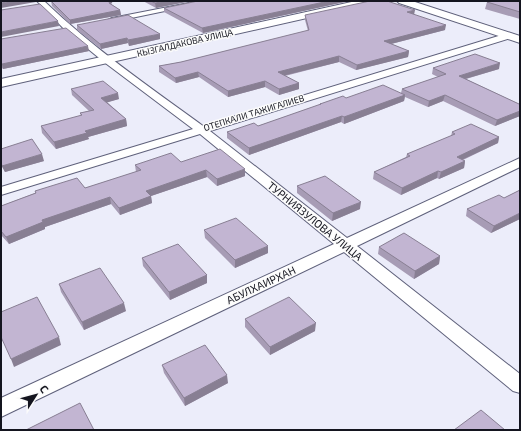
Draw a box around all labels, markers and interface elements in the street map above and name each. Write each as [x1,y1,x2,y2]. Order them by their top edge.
street label: КЫЗГАЛДАКОВА УЛИЦА [136,26,234,59]
street label: ОТЕПКАЛИ ТАЖИГАЛИЕВ [202,92,306,133]
street label: ТУРНИЯЗУЛОВА УЛИЦА [265,178,365,263]
street label: АБУЛХАИРХАН [224,263,297,306]
north arrow [16,375,56,415]
text: С [37,382,52,396]

